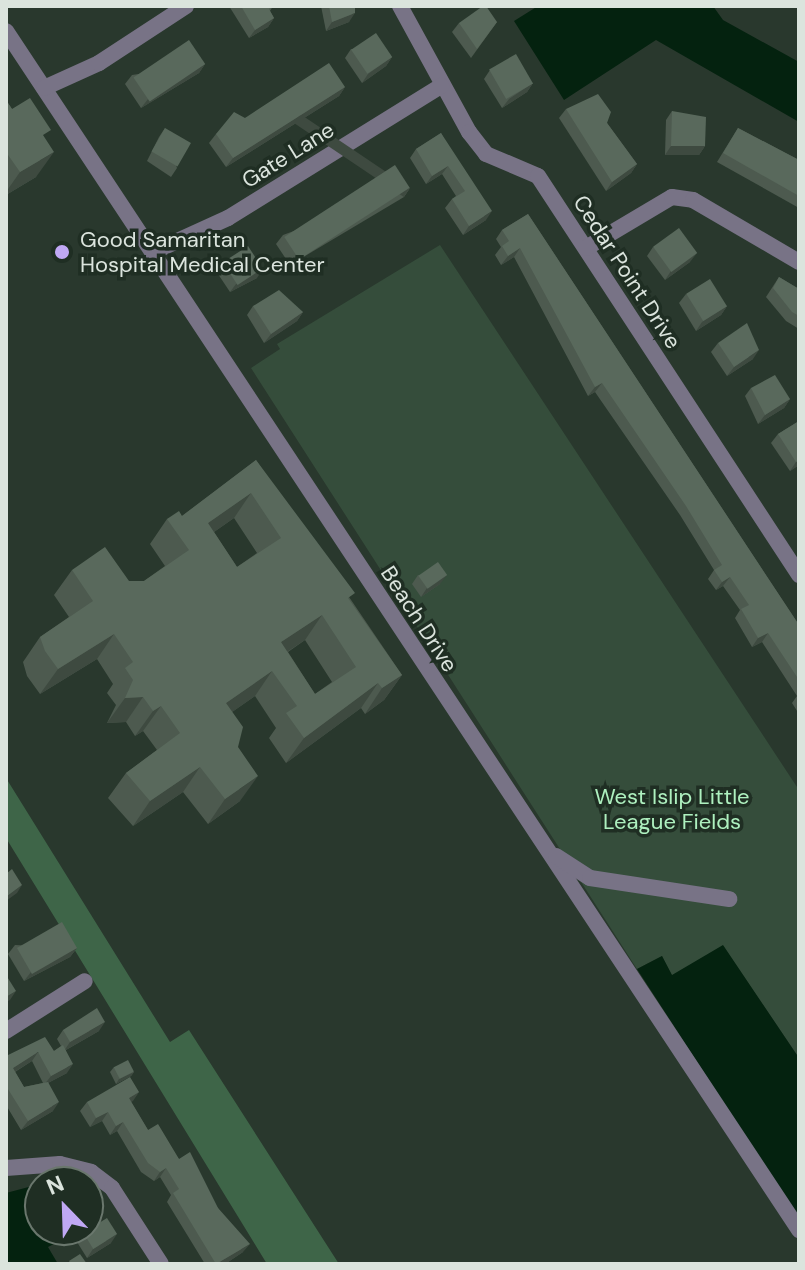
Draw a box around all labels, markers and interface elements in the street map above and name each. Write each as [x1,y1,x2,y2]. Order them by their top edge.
street label: Gate Lane [237,116,339,194]
street label: Cedar Point Drive [568,190,686,354]
place label: Good Samaritan Hospital Medical Center [80,226,325,278]
marker: Good Samaritan Hospital Medical Center [51,241,73,263]
street label: Beach Drive [375,561,463,677]
park label: West Islip Little League Fields [594,783,750,834]
north arrow [24,1166,104,1246]
text: N [42,1169,68,1202]

